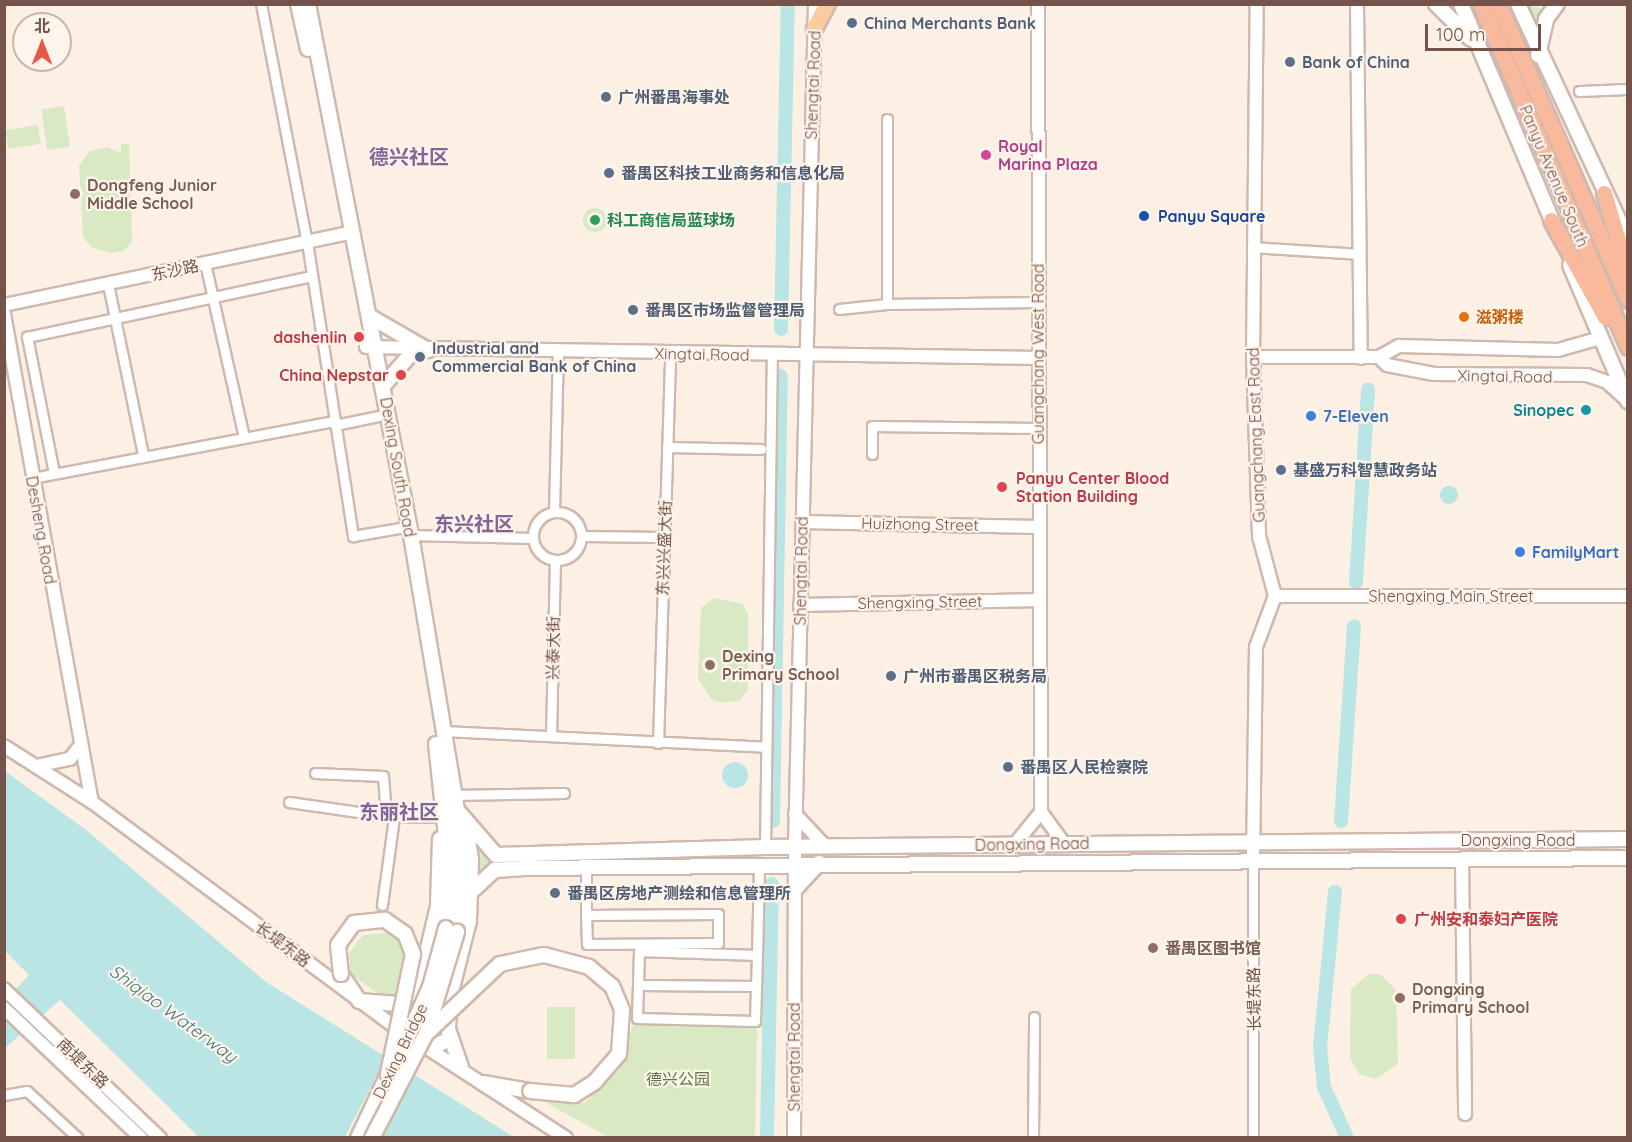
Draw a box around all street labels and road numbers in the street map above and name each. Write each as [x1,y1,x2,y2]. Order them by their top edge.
street label: Shengtai Road [802,30,824,140]
street label: Panyu Avenue South [1515,102,1593,250]
street label: 东沙路 [150,256,200,284]
street label: Guangchang West Road [1028,264,1048,444]
street label: Xingtai Road [654,344,750,364]
street label: Guangchang East Road [1243,347,1269,523]
street label: Xingtai Road [1457,366,1553,386]
street label: Dexing South Road [376,396,420,538]
street label: Desheng Road [22,474,60,586]
street label: 东兴兴盛大街 [653,500,675,596]
street label: Huizhong Street [861,513,979,535]
street label: Shengtai Road [790,516,812,626]
street label: Shengxing Main Street [1369,586,1533,606]
street label: Shengxing Street [857,591,983,613]
street label: 兴泰大街 [543,616,563,680]
street label: Dongxing Road [1461,830,1575,850]
street label: Dongxing Road [974,833,1090,855]
street label: 长堤东路 [252,917,314,971]
street label: 长堤东路 [1244,967,1264,1031]
street label: Dexing Bridge [369,1000,431,1102]
street label: Shengtai Road [784,1003,804,1111]
street label: 南堤东路 [53,1034,113,1092]

